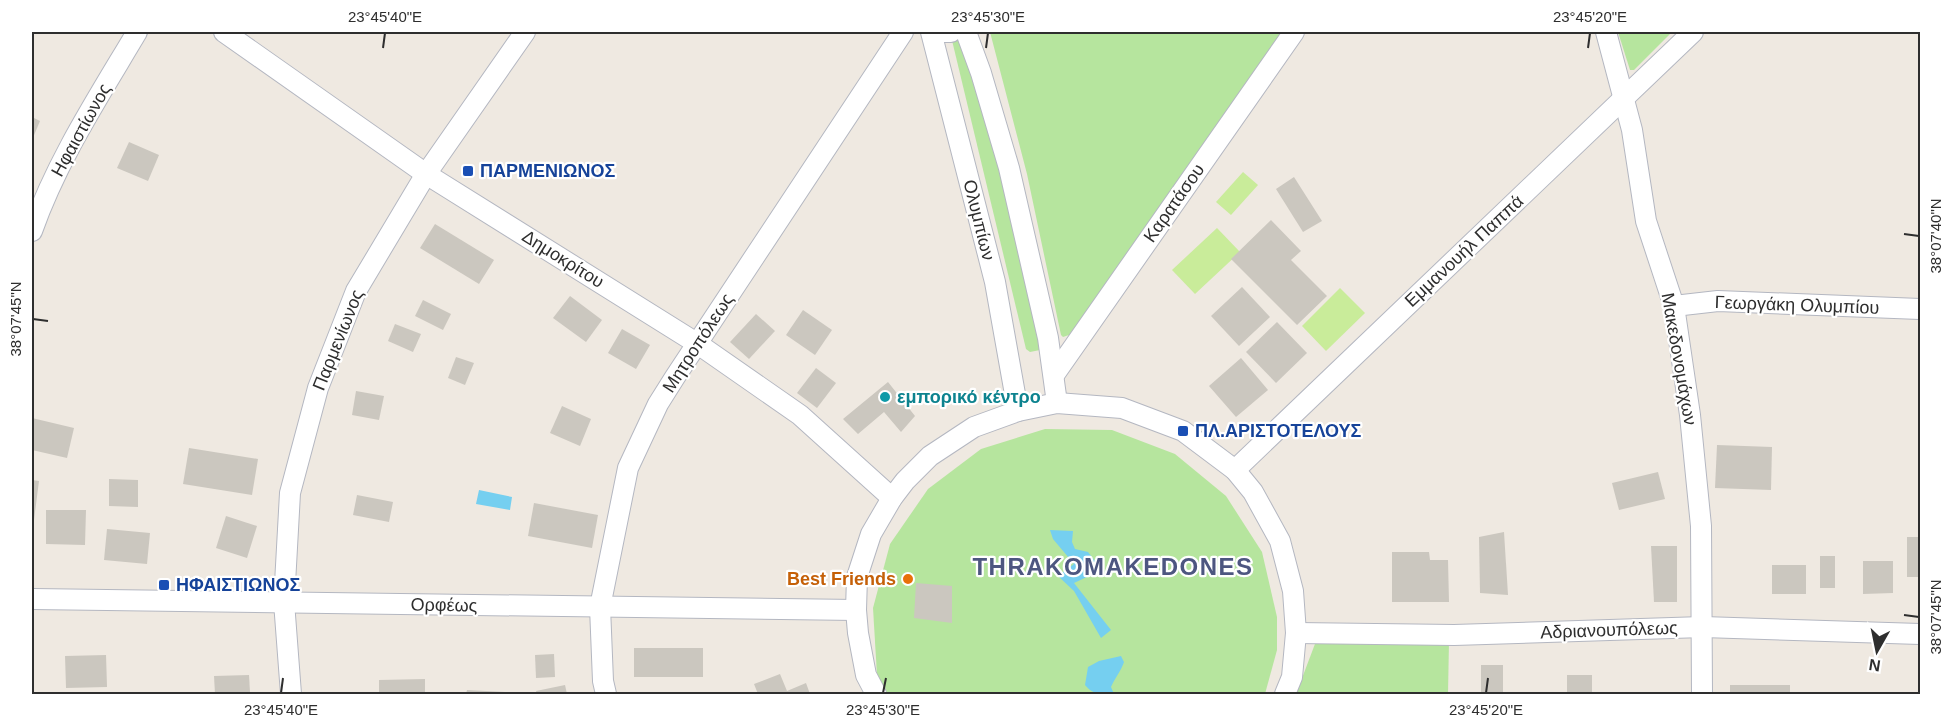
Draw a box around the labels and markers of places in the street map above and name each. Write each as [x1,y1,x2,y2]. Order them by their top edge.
place label: ΠΑΡΜΕΝΙΩΝΟΣ [480,161,615,181]
marker: ΠΑΡΜΕΝΙΩΝΟΣ [461,164,475,178]
place label: εμπορικό κέντρο [897,387,1041,407]
marker: εμπορικό κέντρο [878,390,892,404]
place label: ΠΛ.ΑΡΙΣΤΟΤΕΛΟΥΣ [1195,421,1362,441]
marker: ΠΛ.ΑΡΙΣΤΟΤΕΛΟΥΣ [1176,424,1190,438]
place label: Best Friends [787,569,896,589]
marker: Best Friends [901,572,915,586]
place label: ΗΦΑΙΣΤΙΩΝΟΣ [176,575,301,595]
marker: ΗΦΑΙΣΤΙΩΝΟΣ [157,578,171,592]

